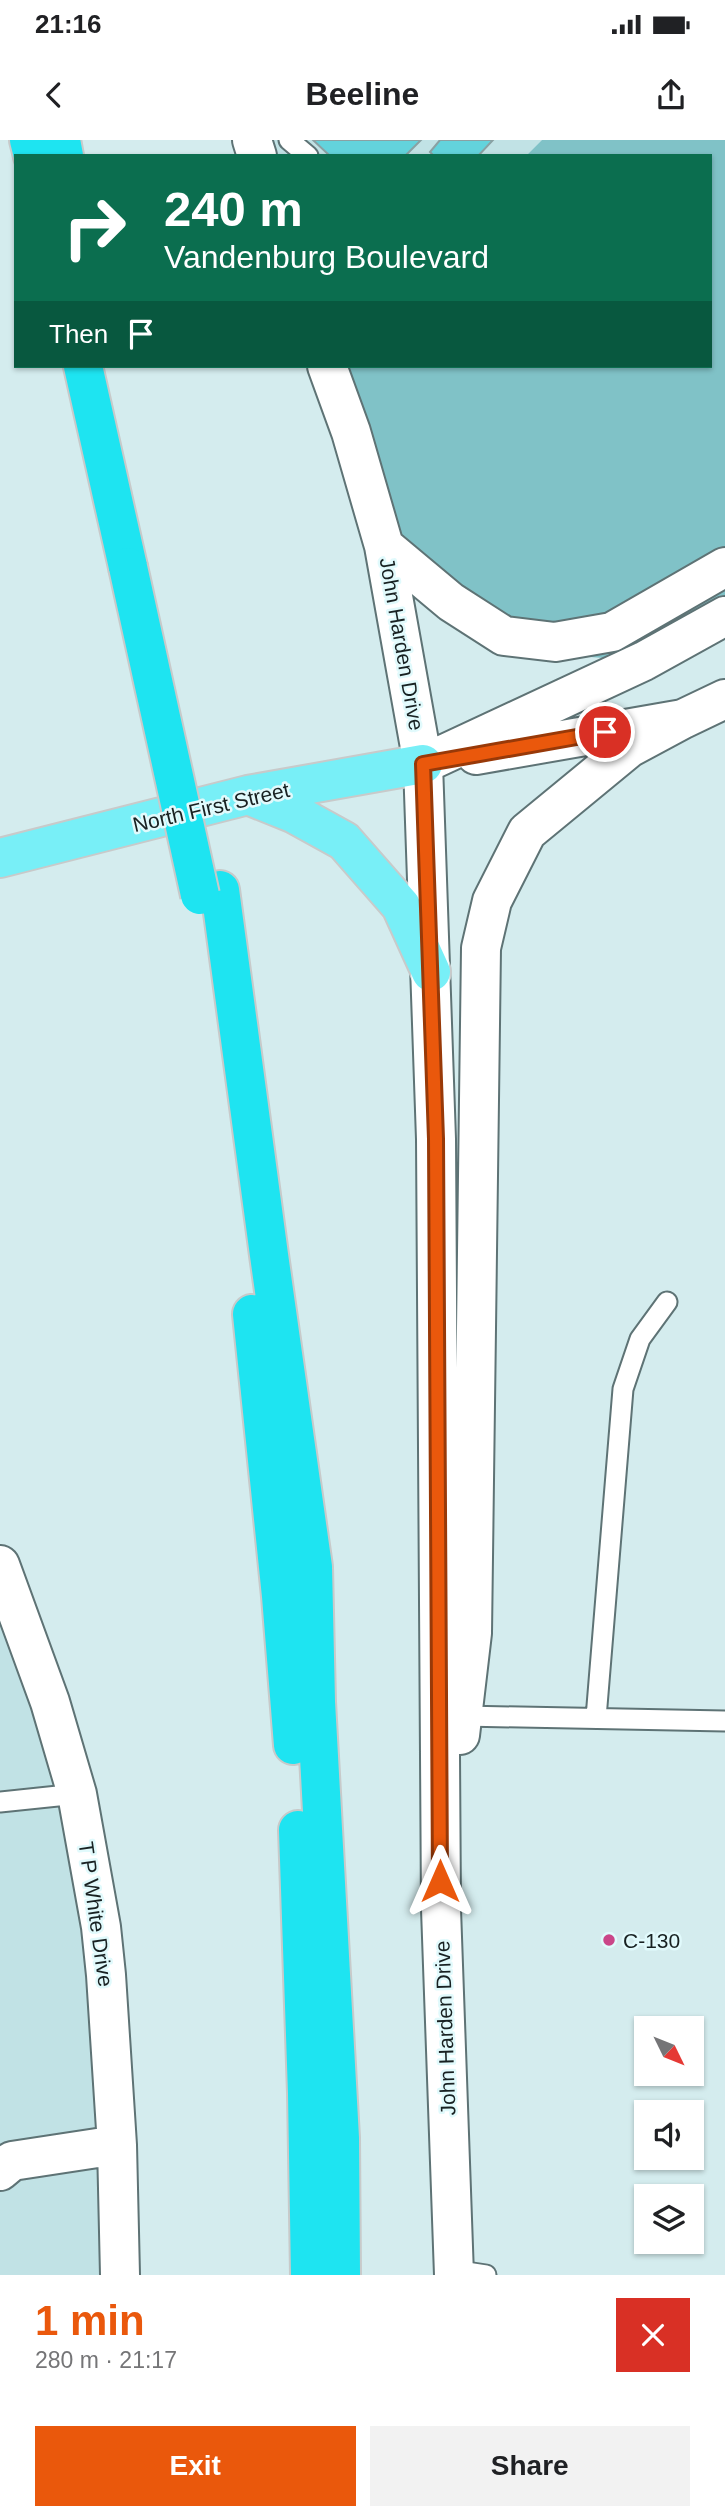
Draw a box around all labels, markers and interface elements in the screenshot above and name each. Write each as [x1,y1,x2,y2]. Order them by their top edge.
text: 21:16 [35,9,102,39]
icon: back [35,76,73,114]
text: Beeline [306,76,419,112]
icon: share [652,76,690,114]
icon: right [49,182,140,273]
text: 240 m [164,182,303,236]
text: Vandenburg Boulevard [164,239,489,275]
icon: arrive [122,315,160,353]
text: Then [49,319,108,349]
street label: John Harden Drive [375,556,429,732]
pin [575,702,635,762]
icon: arrive [586,713,624,751]
street label: North First Street [131,778,292,836]
street label: T P White Drive [74,1840,118,1988]
position arrow [403,1844,477,1918]
place label: C-130 [623,1929,680,1952]
marker: C-130 [601,1932,617,1948]
street label: John Harden Drive [430,1940,460,2116]
north arrow [634,2016,704,2086]
map controls [634,2016,704,2254]
button: sound [634,2100,704,2170]
button: layers [634,2184,704,2254]
text: 1 min [35,2297,145,2344]
button: close [616,2298,690,2372]
text: 280 m · 21:17 [35,2347,177,2373]
button: Exit [35,2426,356,2506]
button: Share [370,2426,690,2506]

